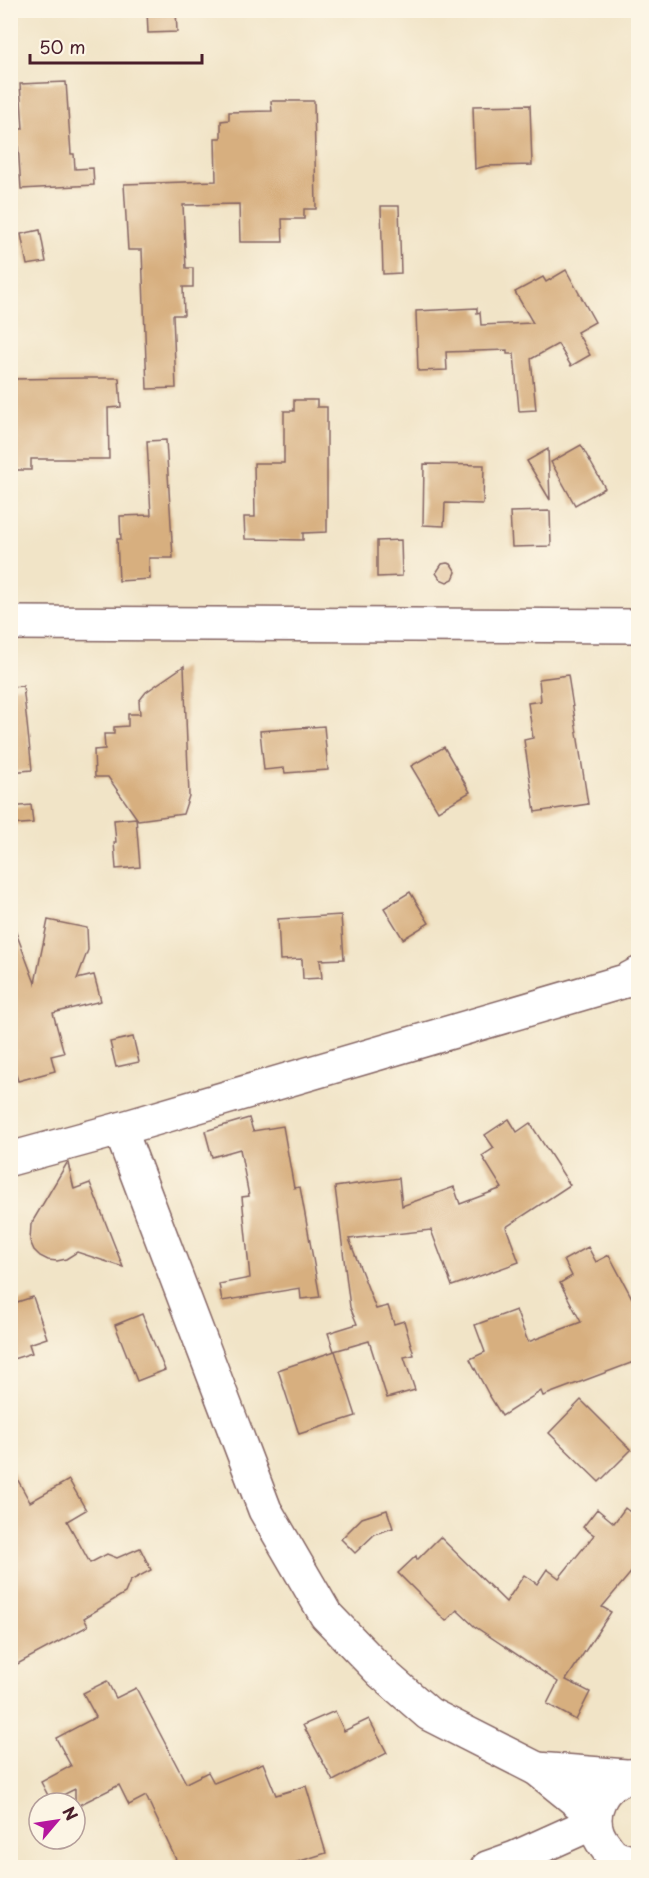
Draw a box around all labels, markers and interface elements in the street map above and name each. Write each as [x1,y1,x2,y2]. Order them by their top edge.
scale bar [30,27,202,65]
text: 50 m [39,33,86,60]
north arrow [27,1791,87,1851]
text: N [57,1802,85,1825]

